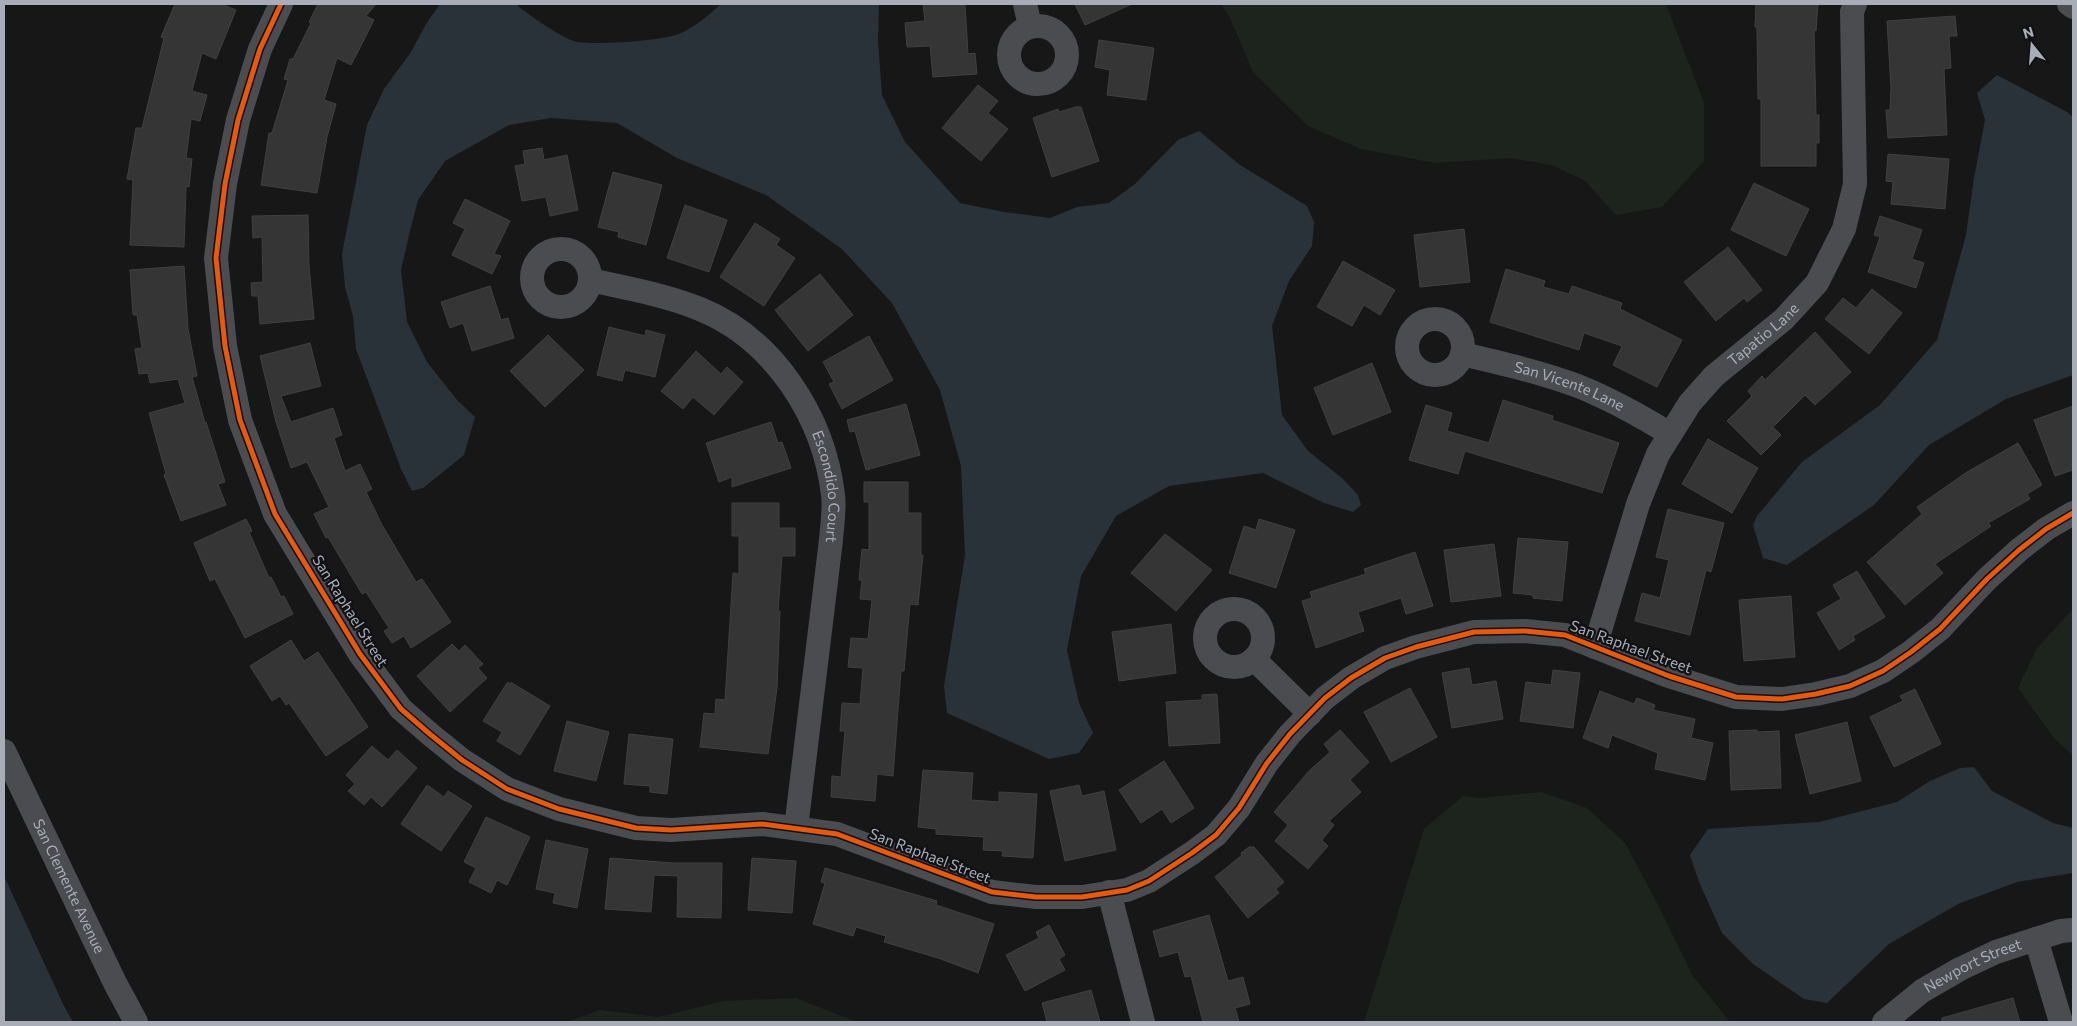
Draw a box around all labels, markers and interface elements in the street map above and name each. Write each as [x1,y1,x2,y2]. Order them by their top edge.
north arrow [2007,20,2057,70]
text: N [2021,22,2036,42]
street label: Tapatio Lane [1724,299,1802,369]
street label: San Vicente Lane [1512,357,1628,414]
street label: Escondido Court [809,428,844,543]
street label: San Raphael Street [309,551,392,670]
street label: San Raphael Street [1568,616,1695,676]
street label: San Clemente Avenue [30,816,109,956]
street label: San Raphael Street [867,824,993,886]
street label: Newport Street [1920,934,2024,996]

